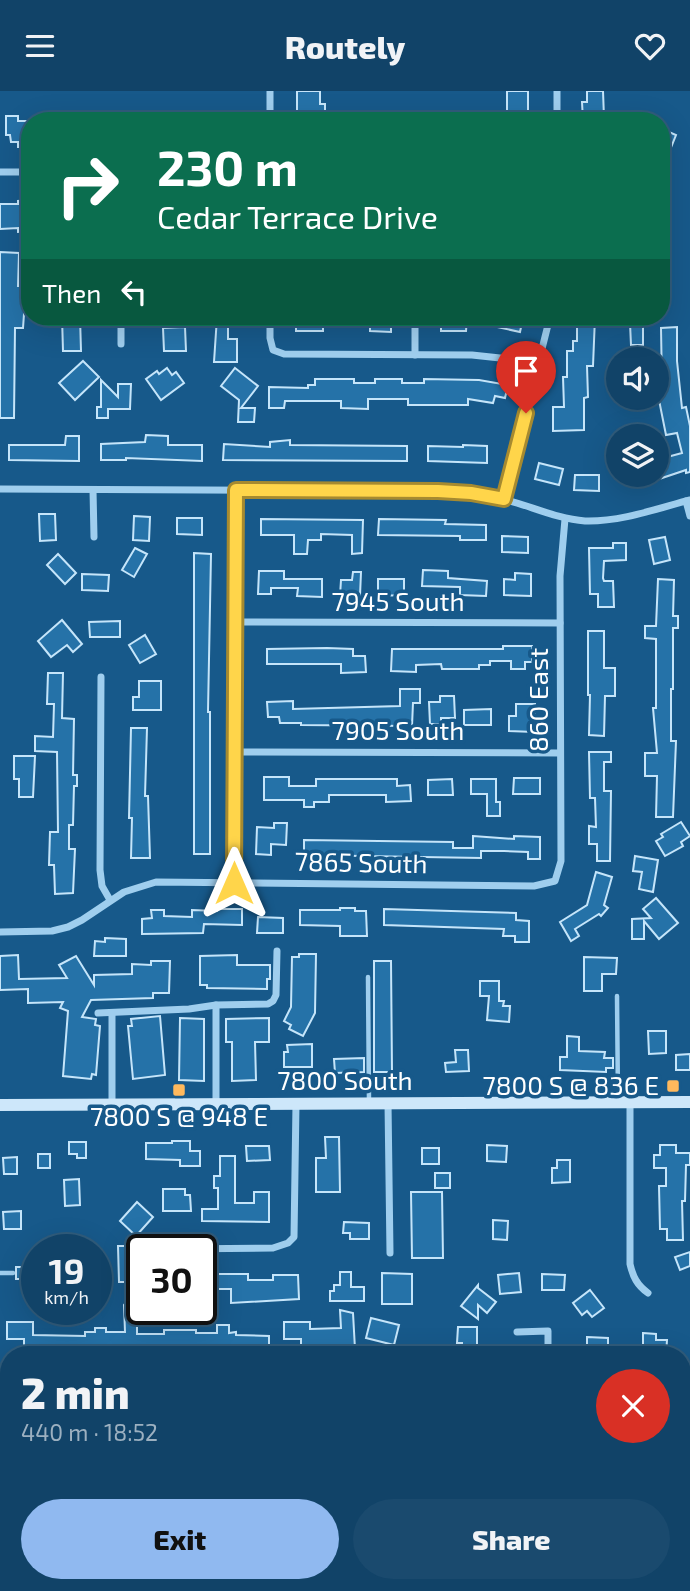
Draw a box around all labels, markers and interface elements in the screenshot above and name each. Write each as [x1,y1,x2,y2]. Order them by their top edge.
icon: menu [21,27,59,65]
text: Routely [285,27,405,65]
icon: heart [631,27,669,65]
text: 230 m [157,137,298,196]
icon: right [42,140,133,231]
text: Cedar Terrace Drive [157,197,438,235]
icon: left [115,273,153,311]
text: Then [42,277,101,308]
pin [496,341,556,413]
map controls [606,347,669,487]
button: sound [606,347,669,410]
icon: arrive [507,352,545,390]
button: layers [606,424,669,487]
street label: 7945 South [331,585,465,616]
street label: 860 East [522,648,553,752]
street label: 7905 South [332,714,464,745]
street label: 7865 South [294,845,428,878]
position arrow [197,846,271,920]
street label: 7800 South [277,1064,413,1095]
place label: 7800 S @ 836 E [482,1069,659,1100]
marker: 7800 S @ 836 E [665,1078,681,1094]
marker: 7800 S @ 948 E [171,1082,187,1098]
place label: 7800 S @ 948 E [90,1100,268,1131]
speed limit sign: 30 [126,1234,217,1325]
text: 19 [49,1249,84,1291]
text: km/h [44,1286,89,1308]
text: 2 min [21,1367,130,1417]
button: close [596,1369,670,1443]
text: 440 m · 18:52 [21,1418,158,1446]
button: Exit [21,1499,339,1579]
button: Share [353,1499,670,1579]

